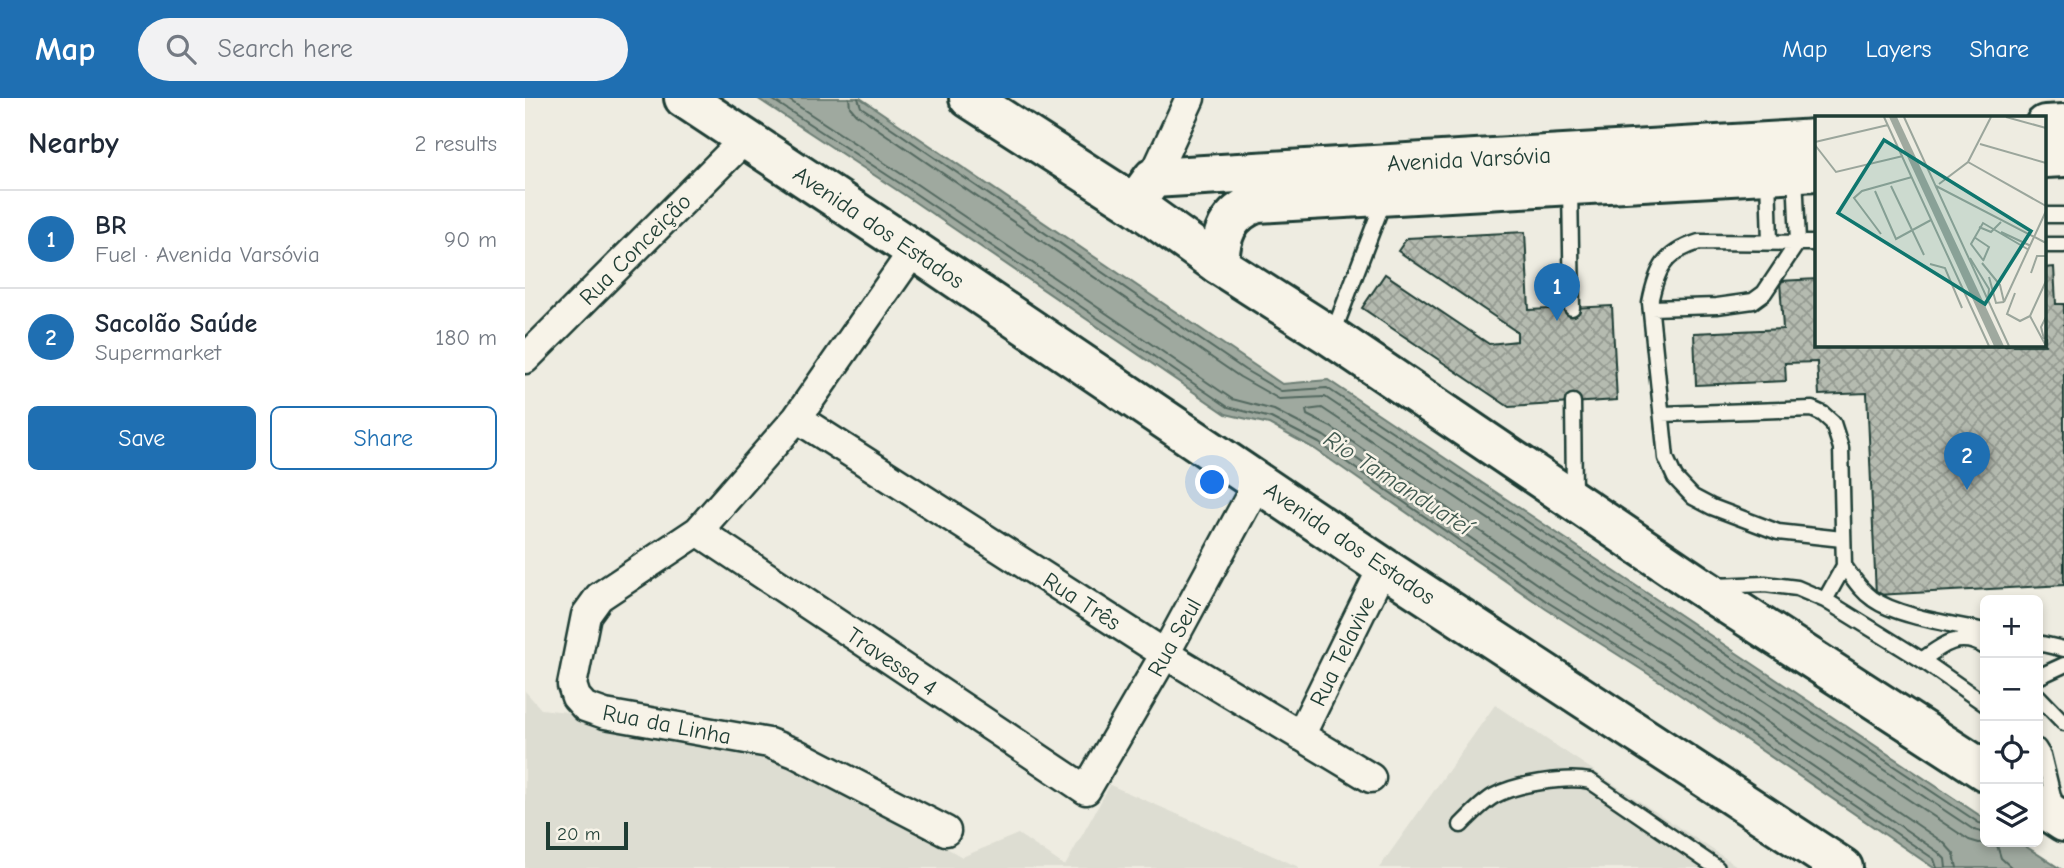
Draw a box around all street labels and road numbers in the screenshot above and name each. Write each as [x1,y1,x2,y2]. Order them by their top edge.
street label: Avenida Varsóvia [1387,142,1552,177]
street label: Avenida dos Estados [788,160,969,295]
street label: Rua Conceição [574,188,697,311]
street label: Avenida dos Estados [1259,476,1440,611]
street label: Rua Três [1038,567,1125,636]
street label: Rua Telavive [1304,592,1381,711]
street label: Rua Seul [1142,593,1207,681]
street label: Travessa 4 [841,621,942,701]
street label: Rua da Linha [600,699,733,750]

